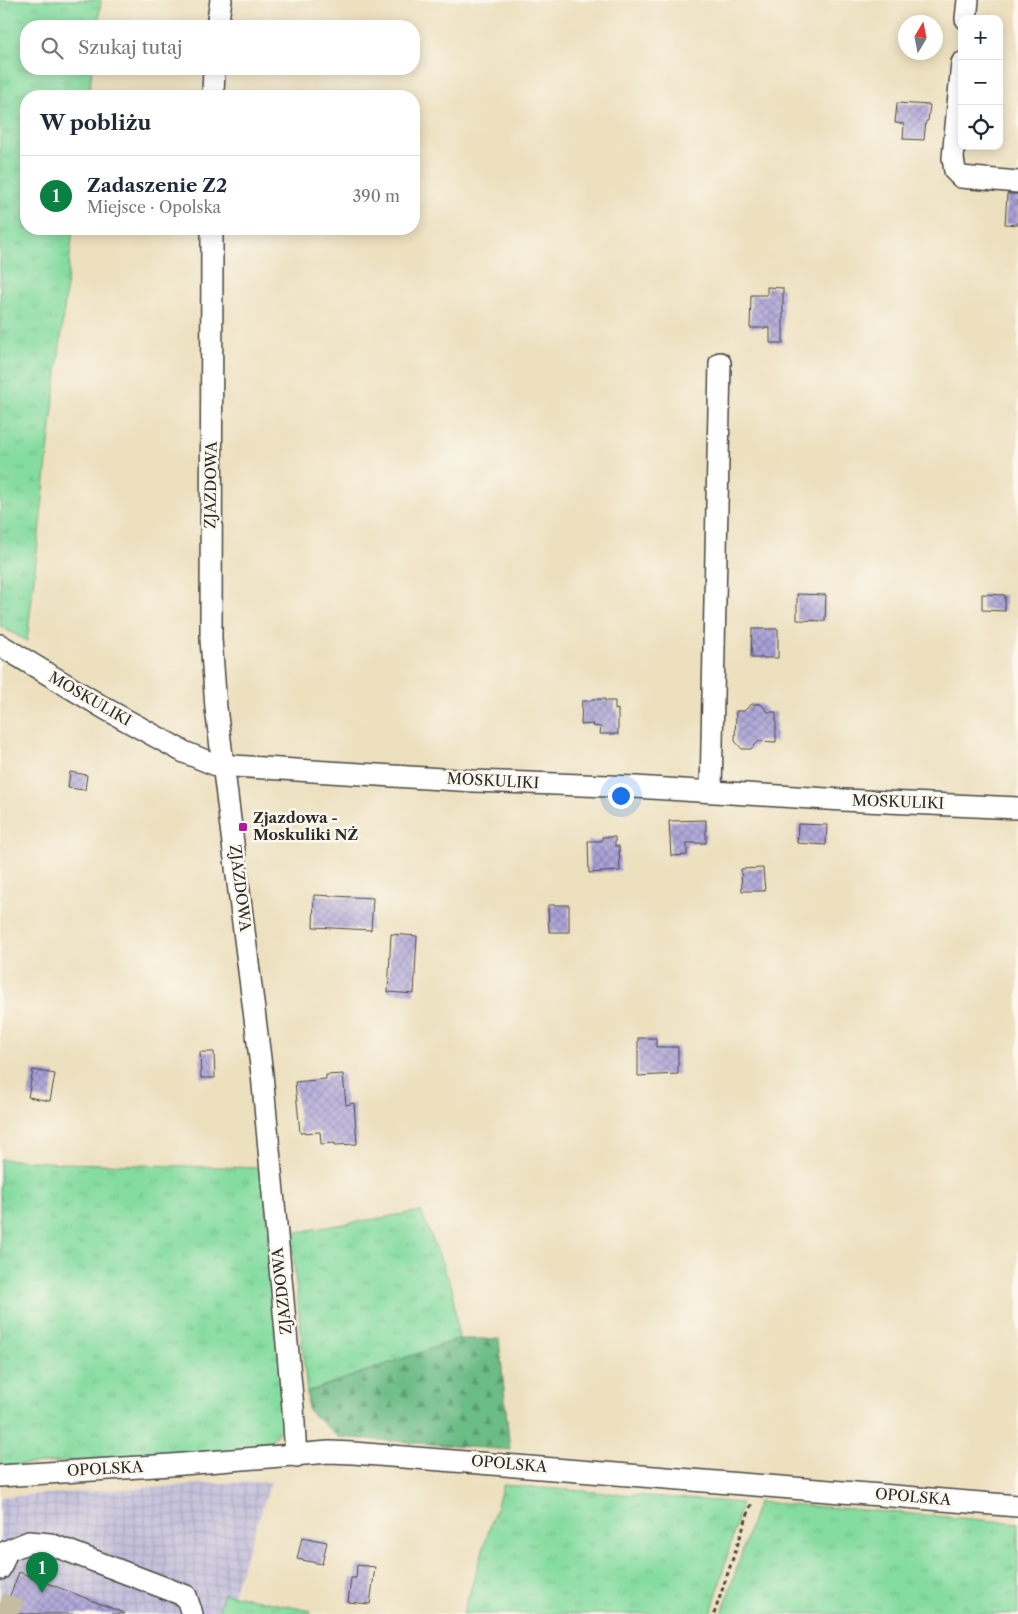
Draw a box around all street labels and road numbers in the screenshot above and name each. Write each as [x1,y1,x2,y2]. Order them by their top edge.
street label: ZJAZDOWA [200,440,221,529]
street label: MOSKULIKI [46,667,135,730]
street label: MOSKULIKI [446,769,540,792]
street label: MOSKULIKI [852,790,945,813]
street label: ZJAZDOWA [226,843,255,933]
street label: ZJAZDOWA [267,1246,296,1335]
street label: OPOLSKA [470,1451,549,1476]
street label: OPOLSKA [66,1457,144,1480]
street label: OPOLSKA [874,1484,953,1509]

